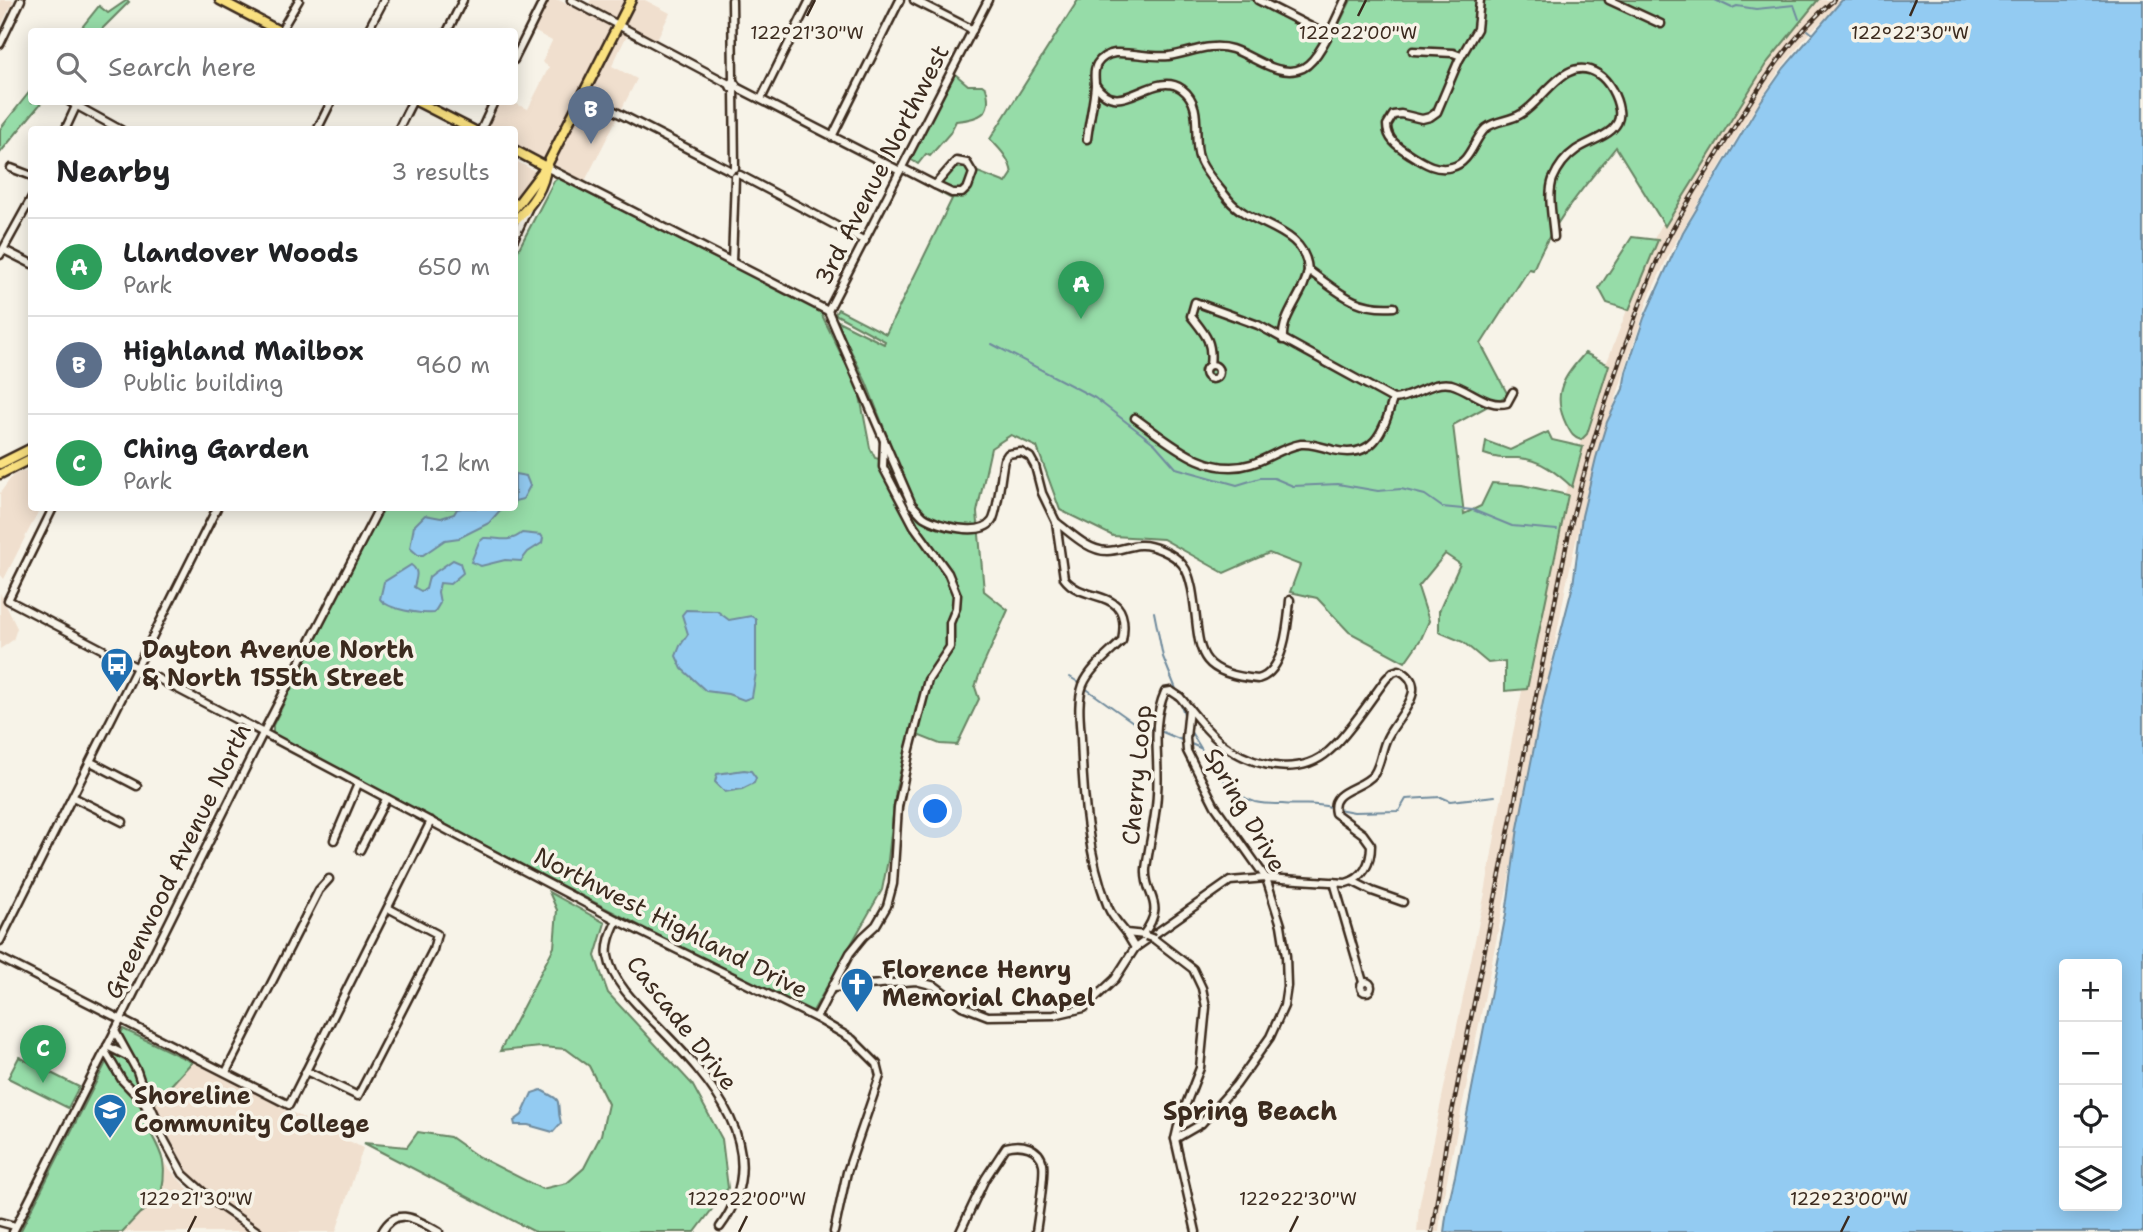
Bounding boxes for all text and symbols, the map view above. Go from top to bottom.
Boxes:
text: 122°21'30"W [750,21,864,45]
text: 122°22'00"W [1299,21,1417,45]
text: 122°22'30"W [1851,21,1969,45]
search box [28,28,518,105]
street label: 3rd Avenue Northwest [807,39,957,291]
icon: search [52,48,90,86]
text: Search here [108,49,257,84]
pin: B [568,86,614,144]
text: Nearby [56,151,171,192]
text: 3 results [391,157,490,187]
text: Llandover Woods [123,235,358,270]
text: A [70,252,88,282]
text: 650 m [417,252,490,282]
pin: A [1058,261,1104,319]
text: Park [123,270,172,300]
text: Highland Mailbox [123,333,364,368]
text: B [72,350,86,380]
text: 960 m [415,350,490,380]
text: Public building [123,368,283,398]
text: Ching Garden [123,431,309,466]
text: C [72,448,86,478]
text: 1.2 km [421,448,490,478]
text: Park [123,466,172,496]
place label: Dayton Avenue North & North 155th Street [142,634,414,694]
bus stop icon: Dayton Avenue North & North 155th Street [98,645,136,694]
street label: Cherry Loop [1115,704,1159,846]
street label: Greenwood Avenue North [97,718,259,1004]
street label: Spring Drive [1196,742,1294,878]
your location [918,794,952,828]
street label: Northwest Highland Drive [529,840,813,1006]
street label: Cascade Drive [619,949,745,1097]
place label: Florence Henry Memorial Chapel [882,954,1095,1014]
map controls [2059,959,2122,1211]
button: + [2059,959,2122,1022]
church icon: Florence Henry Memorial Chapel [838,965,876,1014]
button: − [2059,1022,2122,1085]
pin: C [20,1025,66,1083]
place label: Shoreline Community College [134,1080,370,1140]
button: locate [2059,1085,2122,1148]
school or university icon: Shoreline Community College [91,1091,129,1140]
district label: Spring Beach [1163,1093,1337,1128]
button: layers [2059,1148,2122,1211]
text: 122°21'30"W [139,1187,253,1211]
text: 122°22'00"W [688,1187,806,1211]
text: 122°22'30"W [1239,1187,1357,1211]
text: 122°23'00"W [1790,1187,1908,1211]

